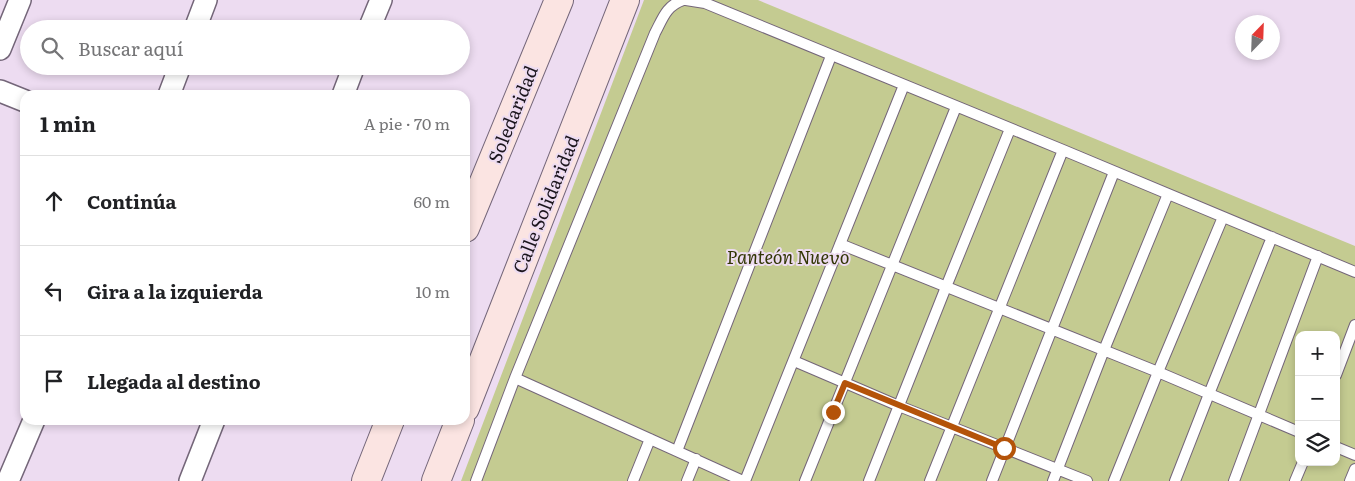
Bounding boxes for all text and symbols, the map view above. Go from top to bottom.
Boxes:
north arrow [1235,15,1280,60]
search box [20,20,470,75]
icon: search [38,34,66,62]
text: Buscar aquí [78,34,183,62]
street label: Soledaridad [480,61,544,167]
text: 1 min [40,107,96,138]
text: A pie · 70 m [364,111,450,135]
street label: Calle Solidaridad [505,131,585,277]
icon: ahead [40,187,68,215]
text: Continúa [87,187,177,215]
text: 60 m [413,189,450,213]
park label: Panteón Nuevo [726,243,850,270]
icon: left [40,277,68,305]
text: Gira a la izquierda [87,277,263,305]
text: 10 m [416,279,450,303]
map controls [1295,331,1340,466]
button: + [1295,331,1340,376]
icon: arrive [40,367,68,395]
text: Llegada al destino [87,367,261,395]
button: − [1295,376,1340,421]
route end [822,401,845,424]
button: layers [1295,421,1340,466]
route start [993,437,1016,460]

